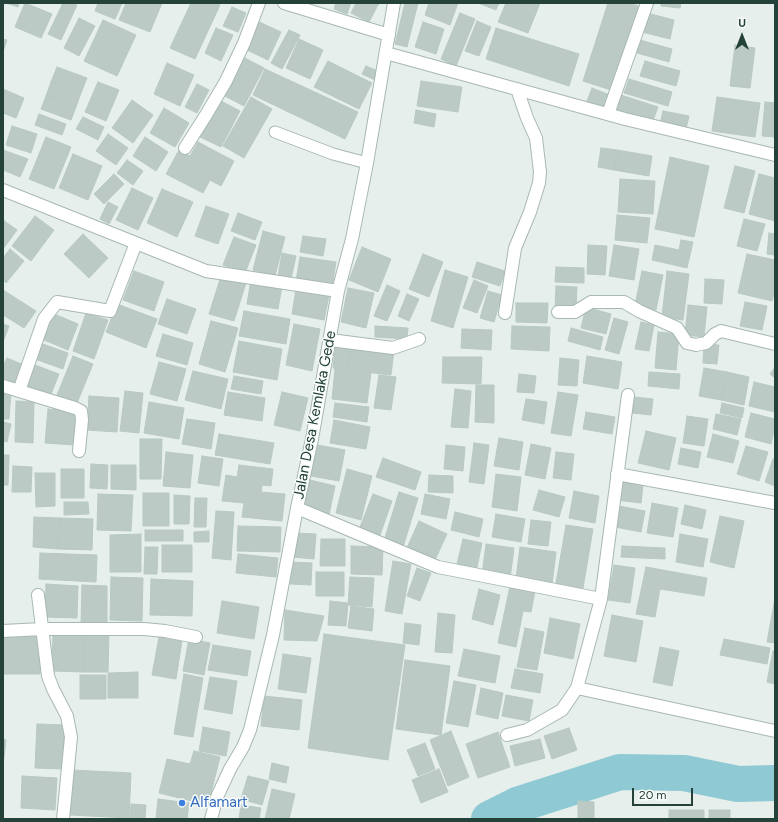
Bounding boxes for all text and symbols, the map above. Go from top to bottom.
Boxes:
north arrow [722,16,762,56]
text: U [738,17,746,30]
street label: Jalan Desa Kemlaka Gede [290,329,340,501]
scale bar [634,780,695,806]
text: 20 m [639,788,667,802]
place label: Alfamart [190,794,248,812]
marker: Alfamart [177,798,187,808]

